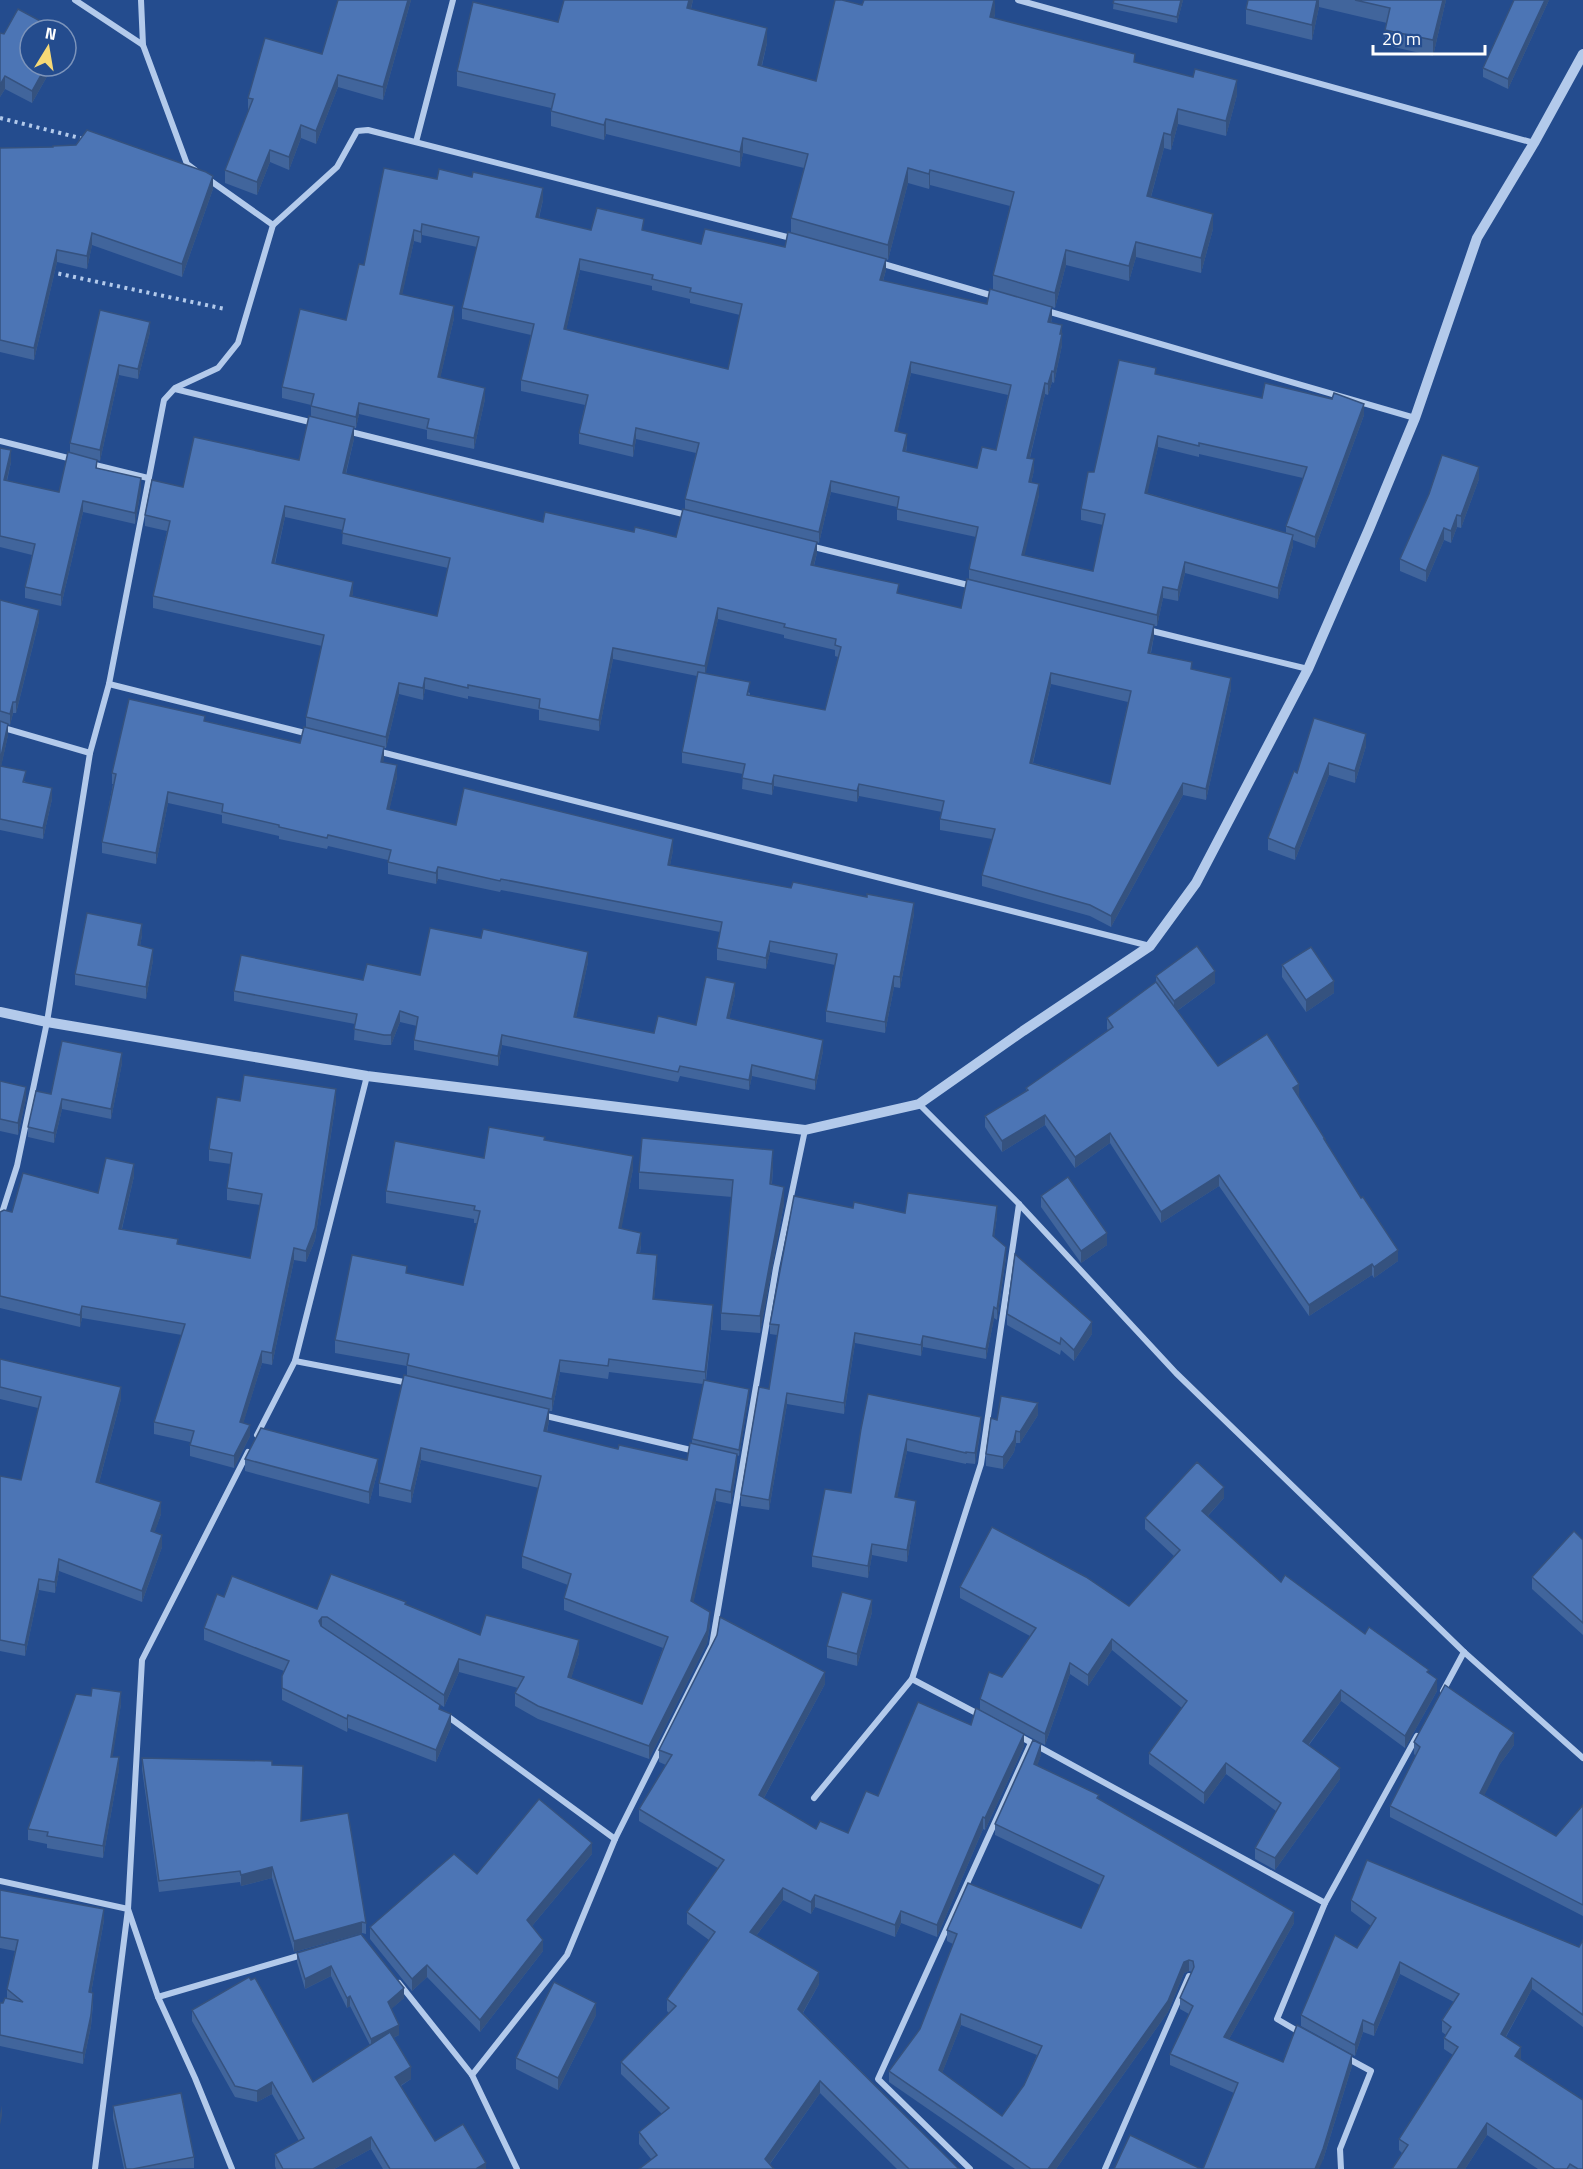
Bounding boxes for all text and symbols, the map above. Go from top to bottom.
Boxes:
north arrow [18,18,78,78]
scale bar [1373,18,1486,56]
text: N [43,20,59,46]
text: 20 m [1382,25,1421,52]

